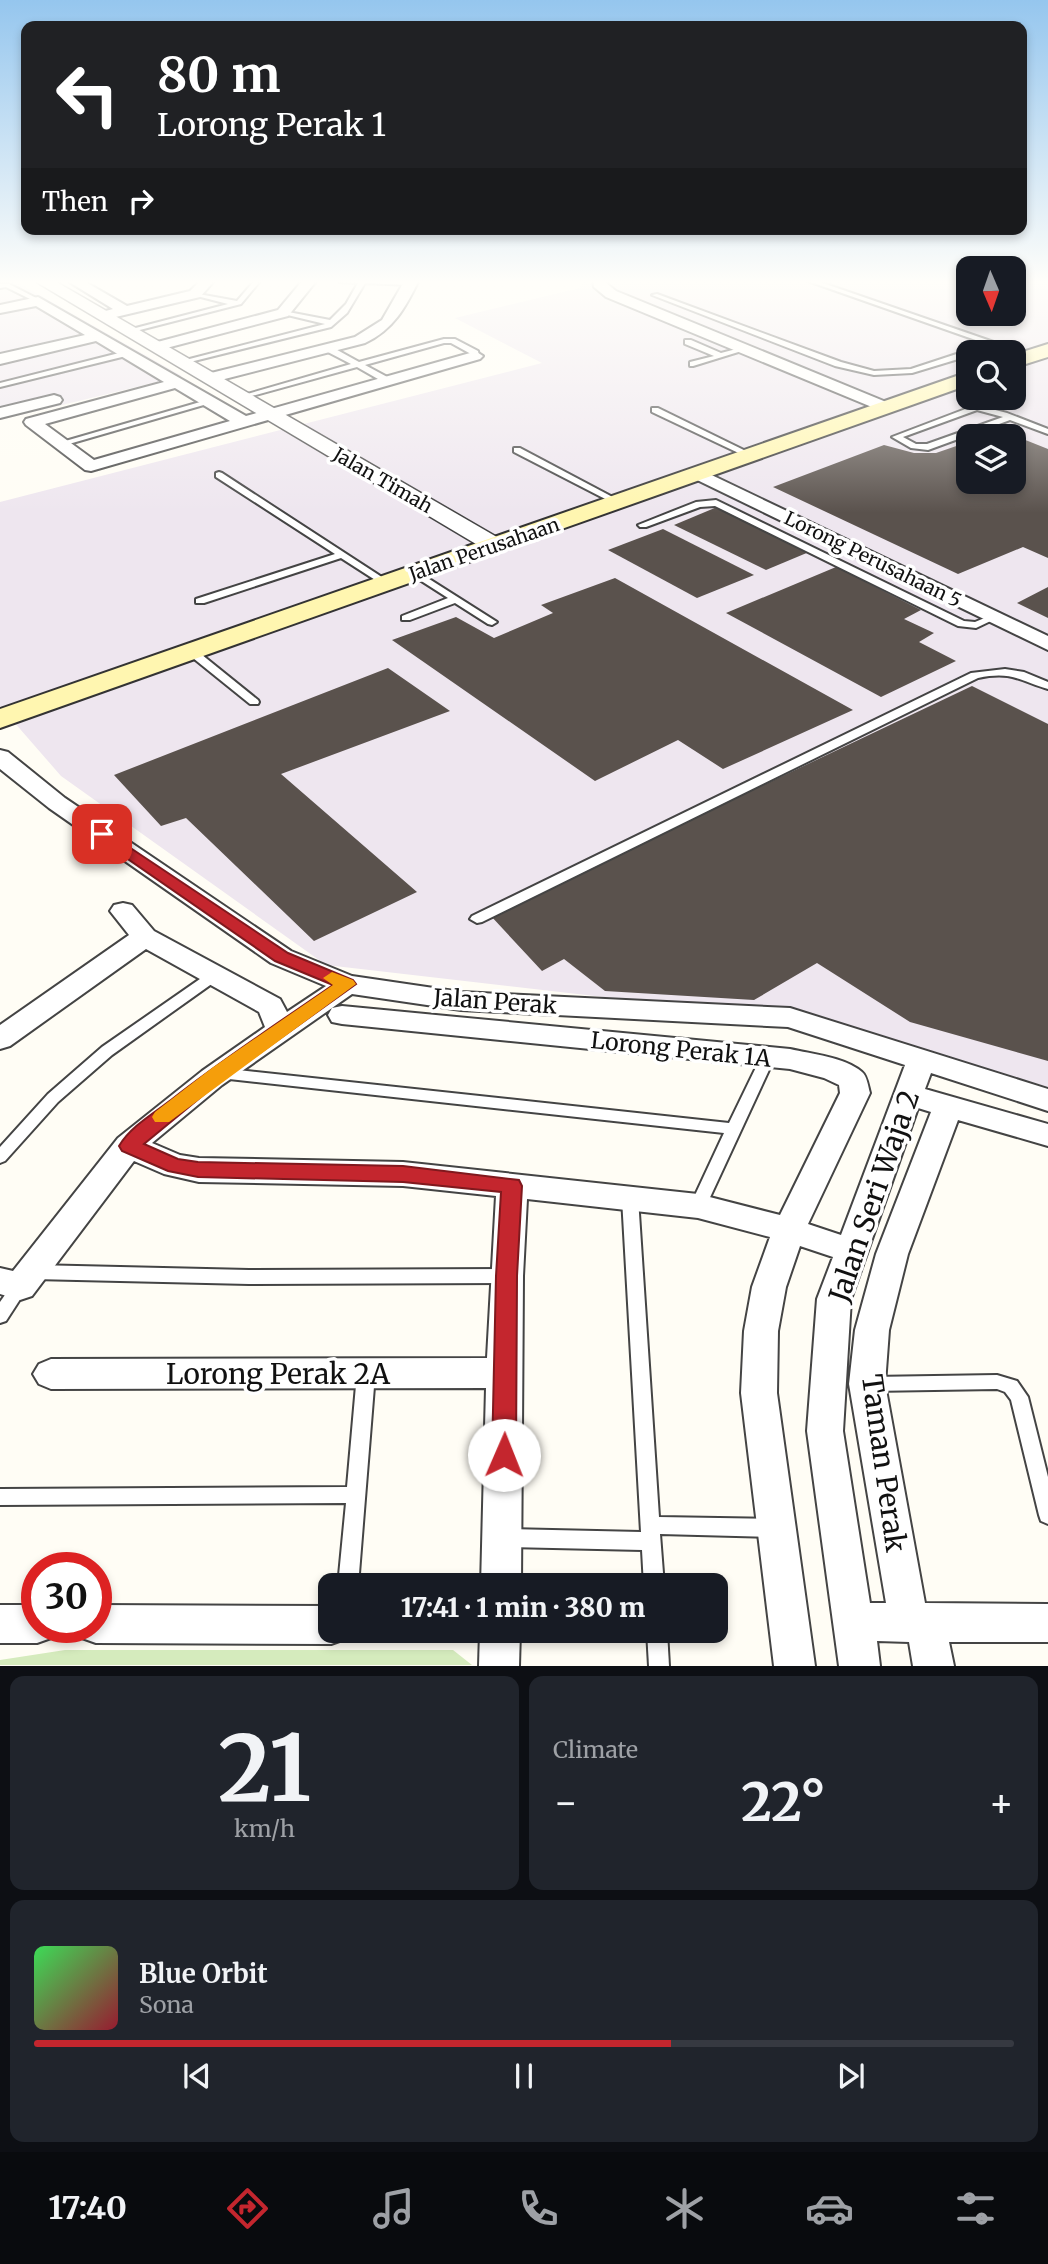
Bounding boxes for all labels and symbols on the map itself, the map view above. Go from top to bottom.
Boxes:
north arrow [956,256,1026,326]
street label: Jalan Timah [328,441,437,518]
street label: Lorong Perusahaan 5 [781,506,965,612]
street label: Jalan Perusahaan [405,512,563,586]
pin [72,804,132,864]
street label: Jalan Perak [431,982,558,1020]
street label: Lorong Perak 1A [589,1025,773,1073]
street label: Jalan Seri Waja 2 [821,1085,927,1308]
street label: Lorong Perak 2A [166,1356,390,1392]
street label: Taman Perak [854,1372,914,1554]
position arrow [467,1418,541,1492]
speed limit sign: 30 [21,1552,112,1643]

